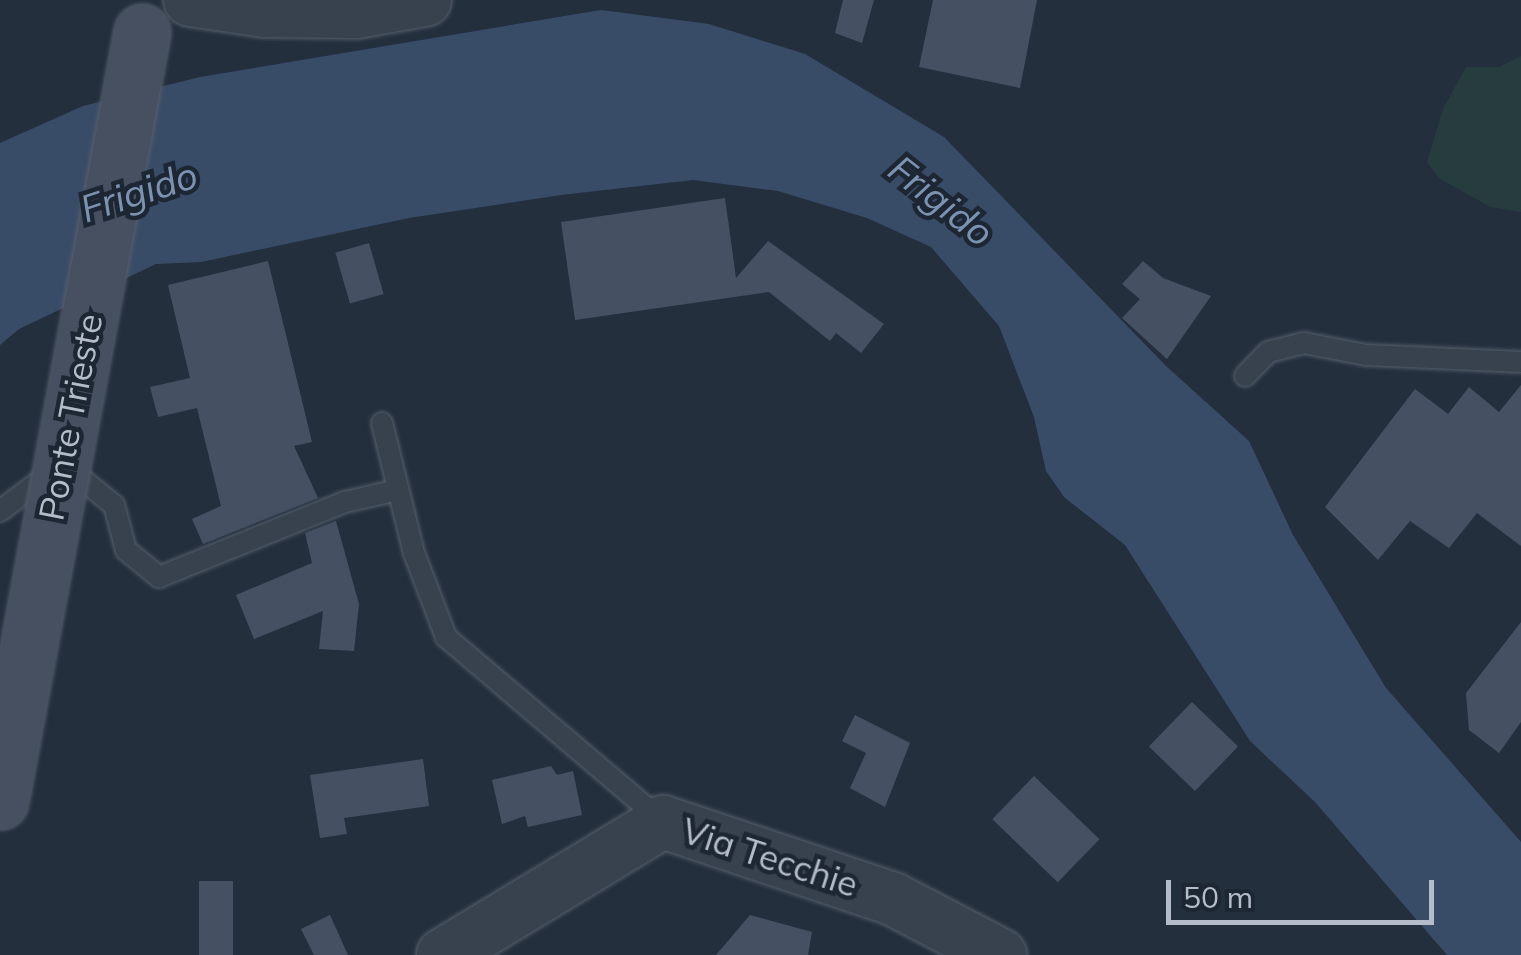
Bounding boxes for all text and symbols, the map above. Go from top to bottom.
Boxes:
water label: Frigido [880,146,1002,256]
water label: Frigido [75,152,203,232]
street label: Ponte Trieste [29,310,111,524]
street label: Via Tecchie [677,809,863,905]
scale bar [1171,860,1438,922]
text: 50 m [1183,878,1253,916]

